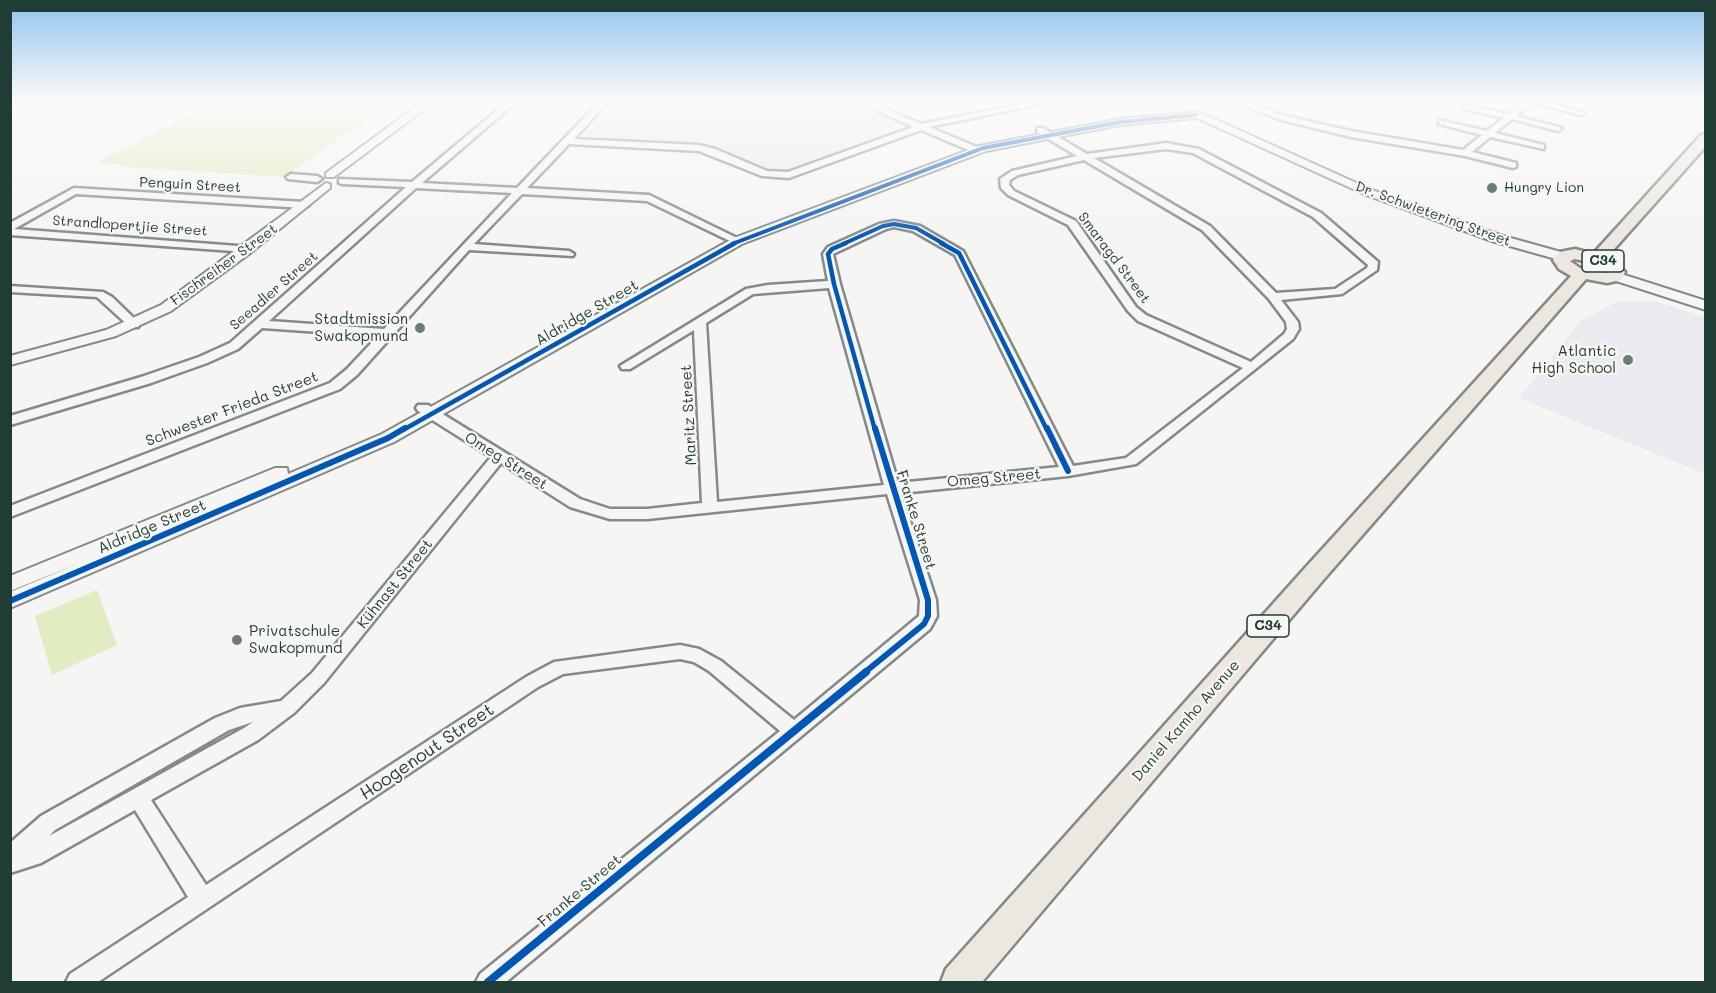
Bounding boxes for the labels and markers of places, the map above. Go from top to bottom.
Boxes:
place label: Hungry Lion [1504,180,1584,196]
marker: Hungry Lion [1485,181,1499,195]
place label: Stadtmission Swakopmund [314,310,408,345]
marker: Stadtmission Swakopmund [413,321,427,335]
place label: Atlantic High School [1531,342,1616,377]
marker: Atlantic High School [1621,353,1635,367]
place label: Privatschule Swakopmund [249,622,343,657]
marker: Privatschule Swakopmund [230,633,244,647]

